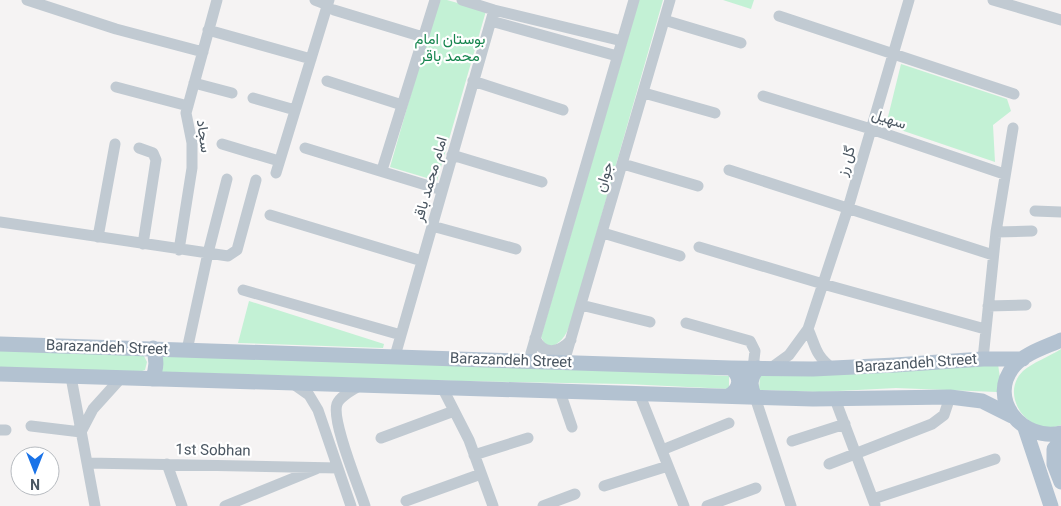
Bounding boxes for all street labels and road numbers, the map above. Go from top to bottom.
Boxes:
street label: سهیل [869,105,909,133]
street label: سجاد [193,118,215,154]
street label: امام محمد باقر [409,134,452,225]
street label: گل رز [833,143,859,179]
street label: جوان [591,160,617,194]
street label: Barazandeh Street [46,336,169,358]
street label: Barazandeh Street [450,349,573,371]
street label: Barazandeh Street [854,350,978,376]
street label: 1st Sobhan [175,440,251,460]

